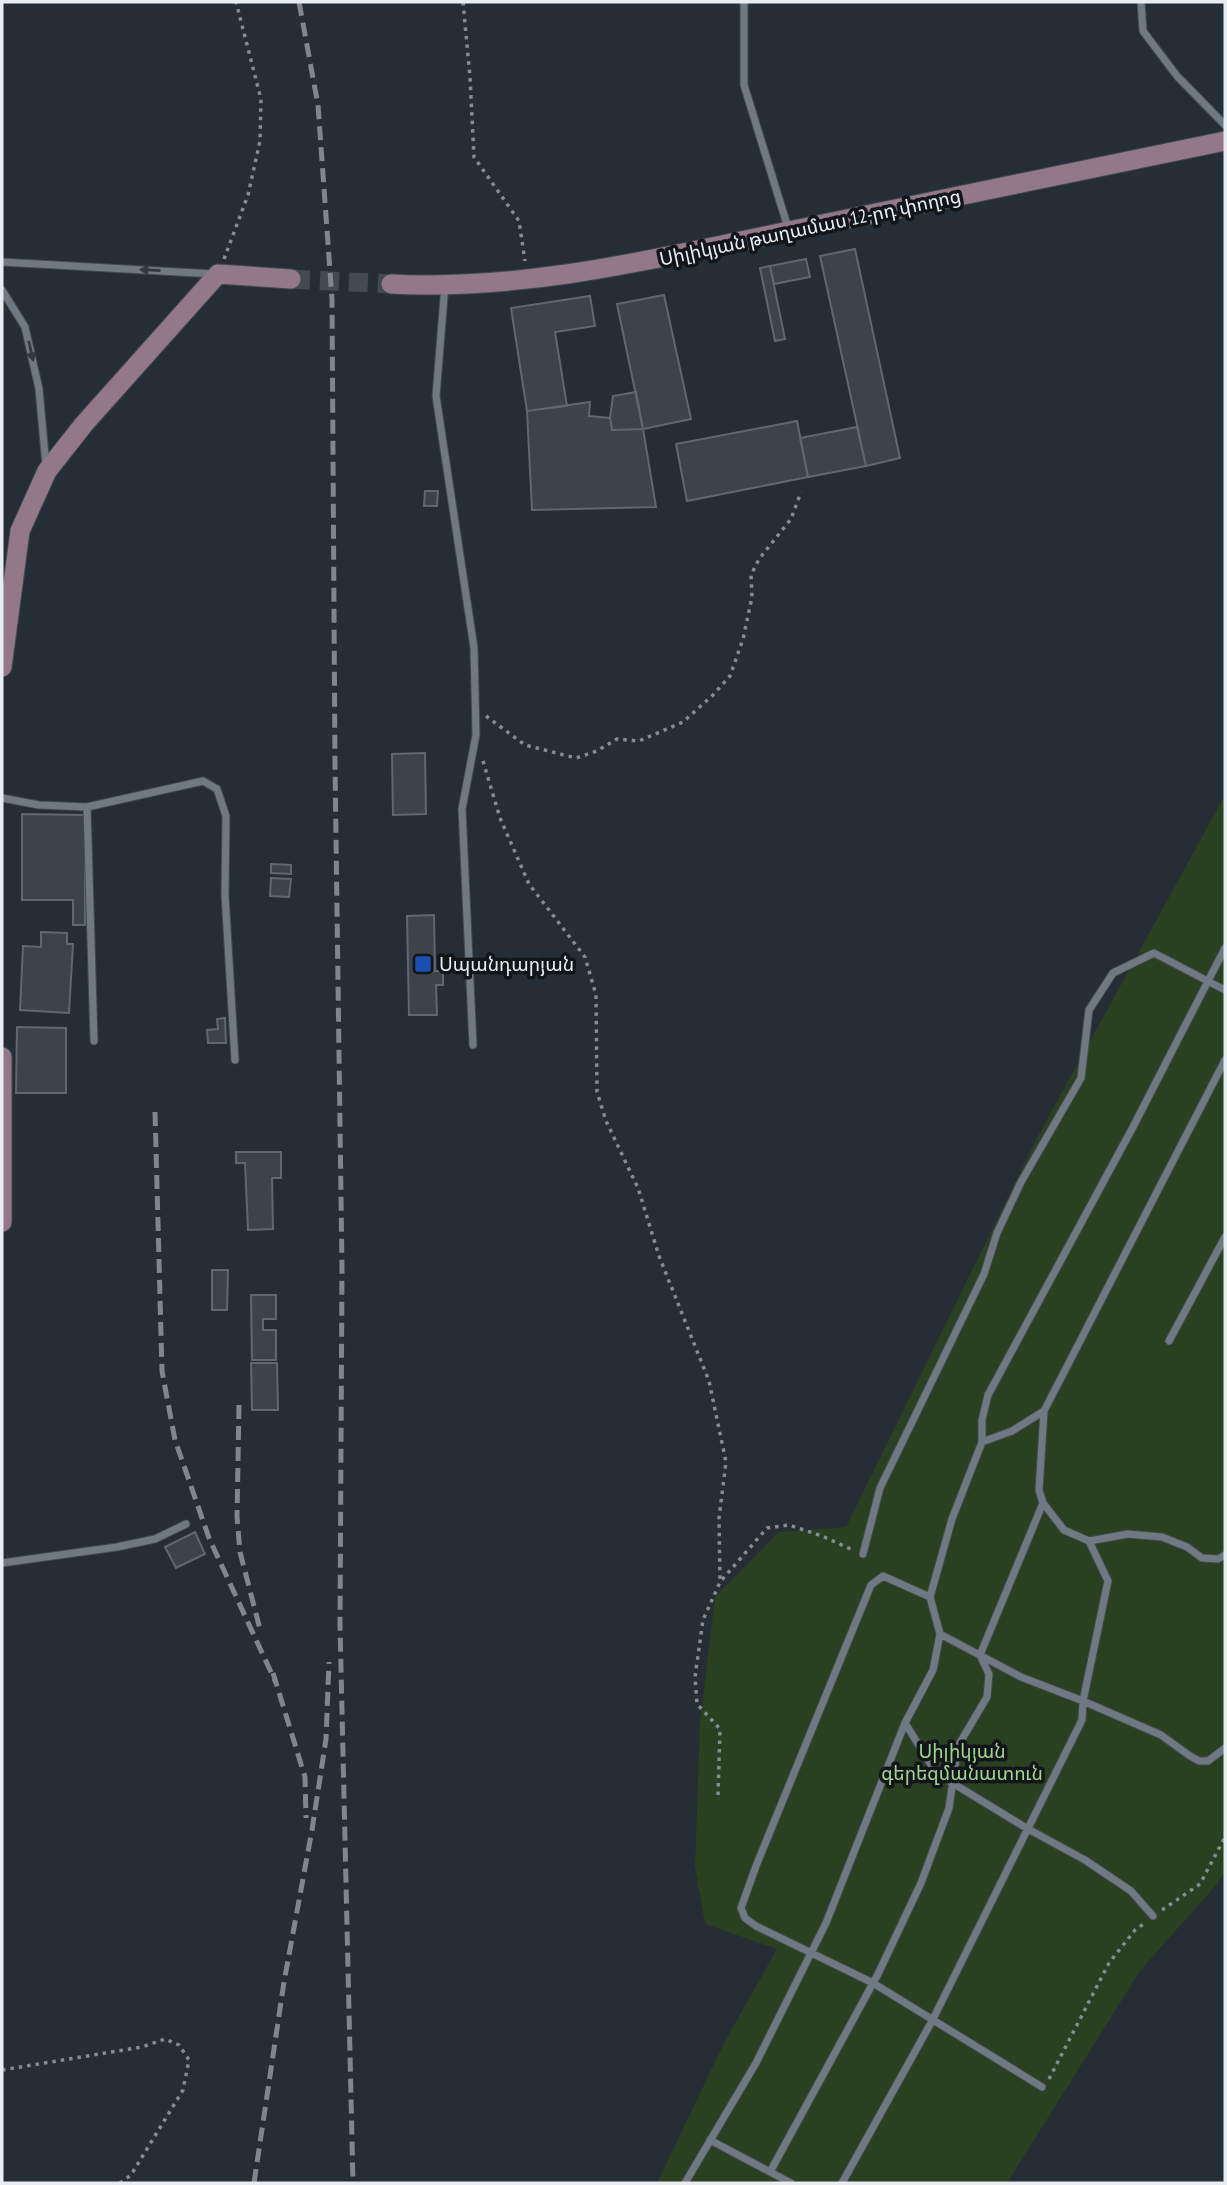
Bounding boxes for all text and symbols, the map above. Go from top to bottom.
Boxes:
street label: Սիլիկյան թաղամաս 12-րդ փողոց [657,183,963,271]
one-way arrow [139,264,161,275]
one-way arrow [25,340,36,362]
place label: Սպանդարյան [439,952,574,976]
marker: Սպանդարյան [413,954,433,974]
park label: Սիլիկյան գերեզմանատուն [881,1739,1043,1785]

